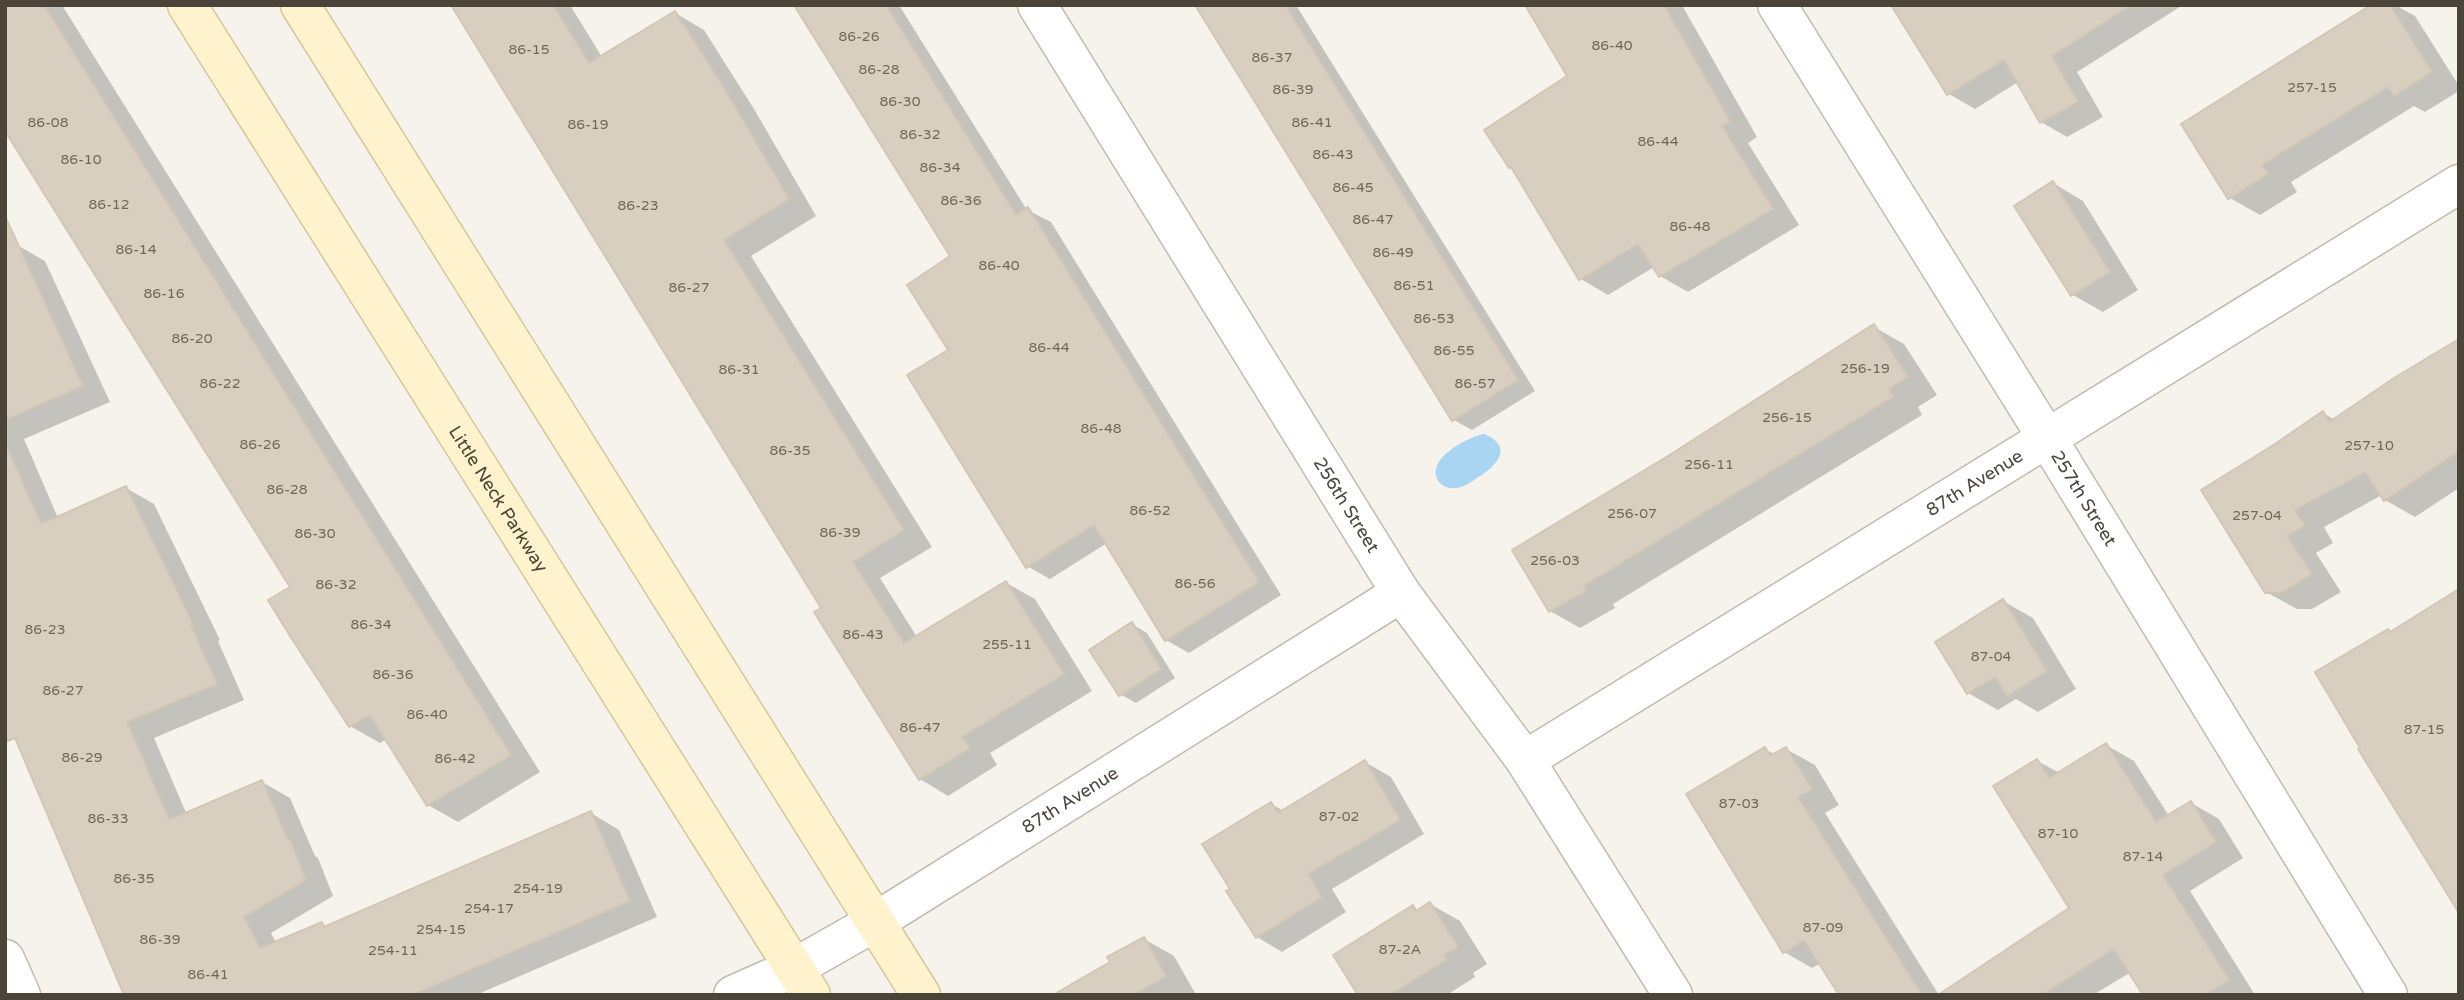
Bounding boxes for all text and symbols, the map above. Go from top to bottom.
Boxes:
house number: 86-26 [839,28,880,45]
house number: 86-40 [1591,37,1633,54]
house number: 86-15 [509,41,549,58]
house number: 86-37 [1252,49,1292,66]
house number: 86-28 [859,61,900,78]
house number: 257-15 [2287,79,2337,96]
house number: 86-39 [1273,81,1313,98]
house number: 86-30 [880,93,921,110]
house number: 86-08 [28,114,69,131]
house number: 86-41 [1291,114,1333,131]
house number: 86-19 [568,116,608,133]
house number: 86-32 [900,126,940,143]
house number: 86-44 [1637,133,1679,150]
house number: 86-43 [1312,146,1354,163]
house number: 86-10 [61,151,102,168]
house number: 86-34 [920,159,961,176]
house number: 86-45 [1332,179,1374,196]
house number: 86-36 [941,192,982,209]
house number: 86-12 [89,196,129,213]
house number: 86-23 [618,197,658,214]
house number: 86-47 [1352,211,1394,228]
house number: 86-48 [1669,218,1711,235]
house number: 86-14 [116,241,157,258]
house number: 86-49 [1372,244,1414,261]
house number: 86-40 [978,257,1020,274]
house number: 86-51 [1394,277,1434,294]
house number: 86-27 [669,279,709,296]
house number: 86-16 [144,285,185,302]
house number: 86-53 [1414,310,1454,327]
house number: 86-20 [172,330,213,347]
house number: 86-44 [1028,339,1070,356]
house number: 86-55 [1434,342,1474,359]
house number: 256-19 [1840,360,1890,377]
house number: 86-31 [719,361,759,378]
house number: 86-22 [200,375,240,392]
house number: 86-57 [1455,375,1495,392]
house number: 256-15 [1762,409,1812,426]
house number: 86-48 [1080,420,1122,437]
street label: Little Neck Parkway [444,422,553,577]
house number: 86-26 [240,436,281,453]
house number: 257-10 [2344,437,2394,454]
house number: 86-35 [770,442,810,459]
street label: 87th Avenue [1922,445,2027,521]
street label: 257th Street [2046,447,2122,550]
street label: 256th Street [1309,453,1384,557]
house number: 256-11 [1684,456,1734,473]
house number: 86-28 [267,481,308,498]
house number: 86-52 [1130,502,1170,519]
house number: 256-07 [1607,505,1657,522]
house number: 257-04 [2232,507,2282,524]
house number: 86-39 [820,524,860,541]
house number: 86-30 [295,525,336,542]
house number: 256-03 [1530,552,1580,569]
house number: 86-56 [1175,575,1216,592]
house number: 86-32 [316,576,356,593]
house number: 86-34 [351,616,392,633]
house number: 86-23 [25,621,65,638]
house number: 86-43 [842,626,884,643]
house number: 255-11 [982,636,1032,653]
house number: 87-04 [1971,648,2012,665]
house number: 86-36 [373,666,414,683]
house number: 86-27 [43,682,83,699]
house number: 86-40 [406,706,448,723]
house number: 86-47 [899,719,941,736]
house number: 87-15 [2404,721,2444,738]
house number: 86-29 [62,749,102,766]
house number: 86-42 [434,750,476,767]
street label: 87th Avenue [1018,762,1122,838]
house number: 87-03 [1719,795,1759,812]
house number: 87-02 [1319,808,1359,825]
house number: 86-33 [88,810,128,827]
house number: 87-10 [2038,825,2079,842]
house number: 87-14 [2123,848,2164,865]
house number: 86-35 [114,870,154,887]
house number: 254-19 [513,880,563,897]
house number: 254-17 [464,900,514,917]
house number: 87-09 [1803,919,1843,936]
house number: 254-15 [416,921,466,938]
house number: 86-39 [140,931,180,948]
house number: 87-2A [1379,941,1421,958]
house number: 254-11 [368,942,418,959]
house number: 86-41 [187,966,229,983]

